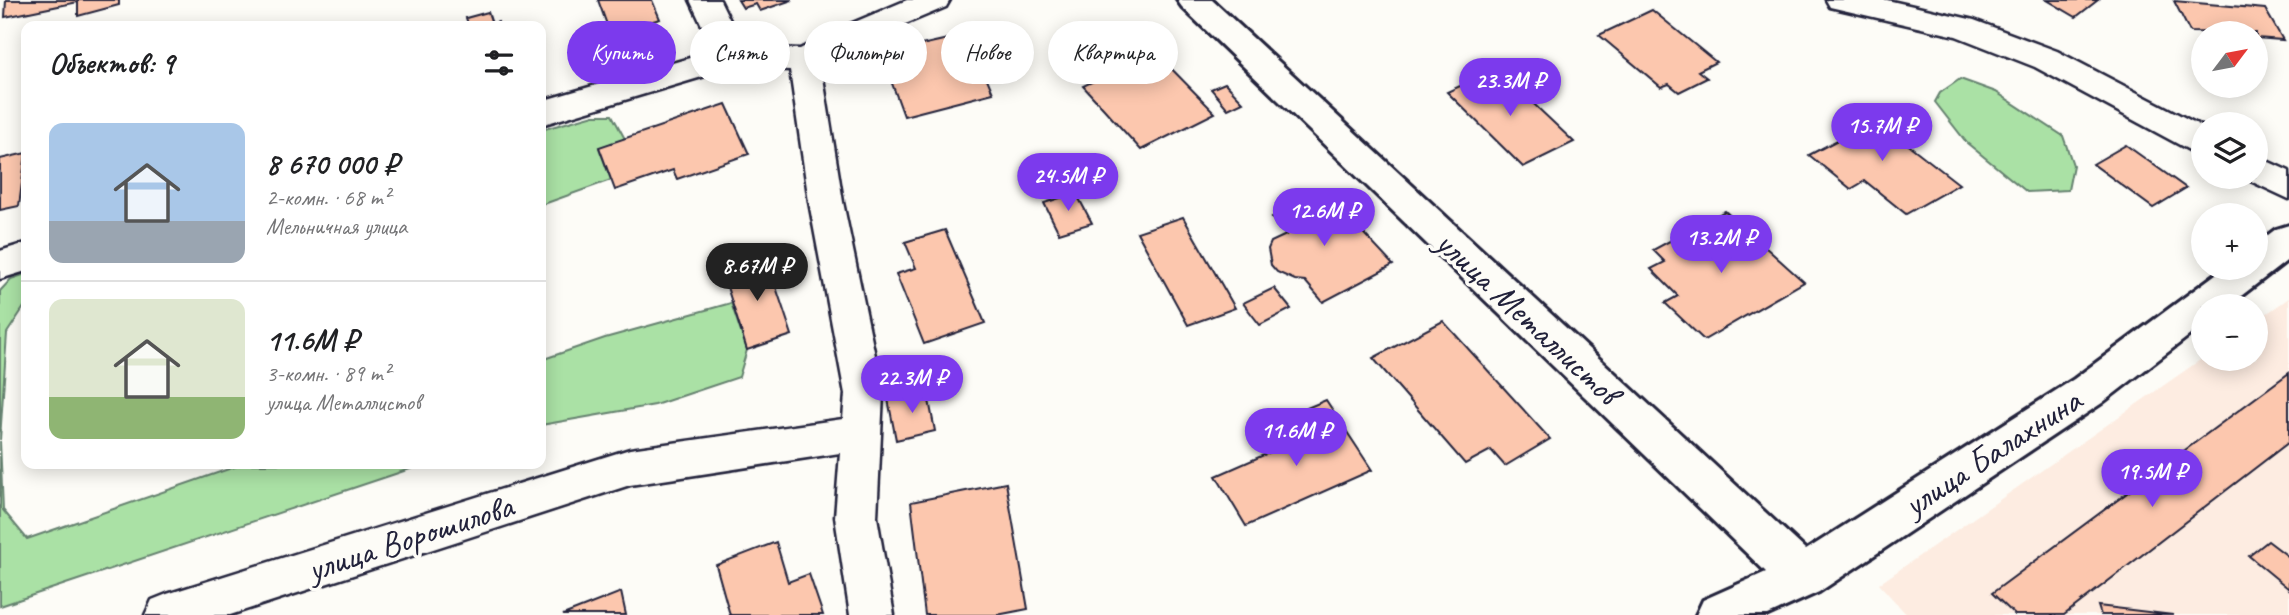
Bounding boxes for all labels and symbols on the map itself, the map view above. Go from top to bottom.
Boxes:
north arrow [2191,21,2268,98]
pin: 23.3M ₽ [1445,58,1575,118]
pin: 15.7M ₽ [1817,104,1947,163]
pin: 24.5M ₽ [1003,154,1133,213]
pin: 12.6M ₽ [1259,188,1389,248]
pin: 13.2M ₽ [1656,216,1786,275]
street label: улица Металлистов [1425,219,1633,418]
pin: 8.67M ₽ [692,244,822,303]
pin: 22.3M ₽ [847,356,977,415]
street label: улица Балахнина [1893,377,2092,528]
pin: 11.6M ₽ [1231,408,1361,468]
pin: 19.5M ₽ [2087,449,2217,509]
street label: улица Ворошилова [300,482,520,592]

